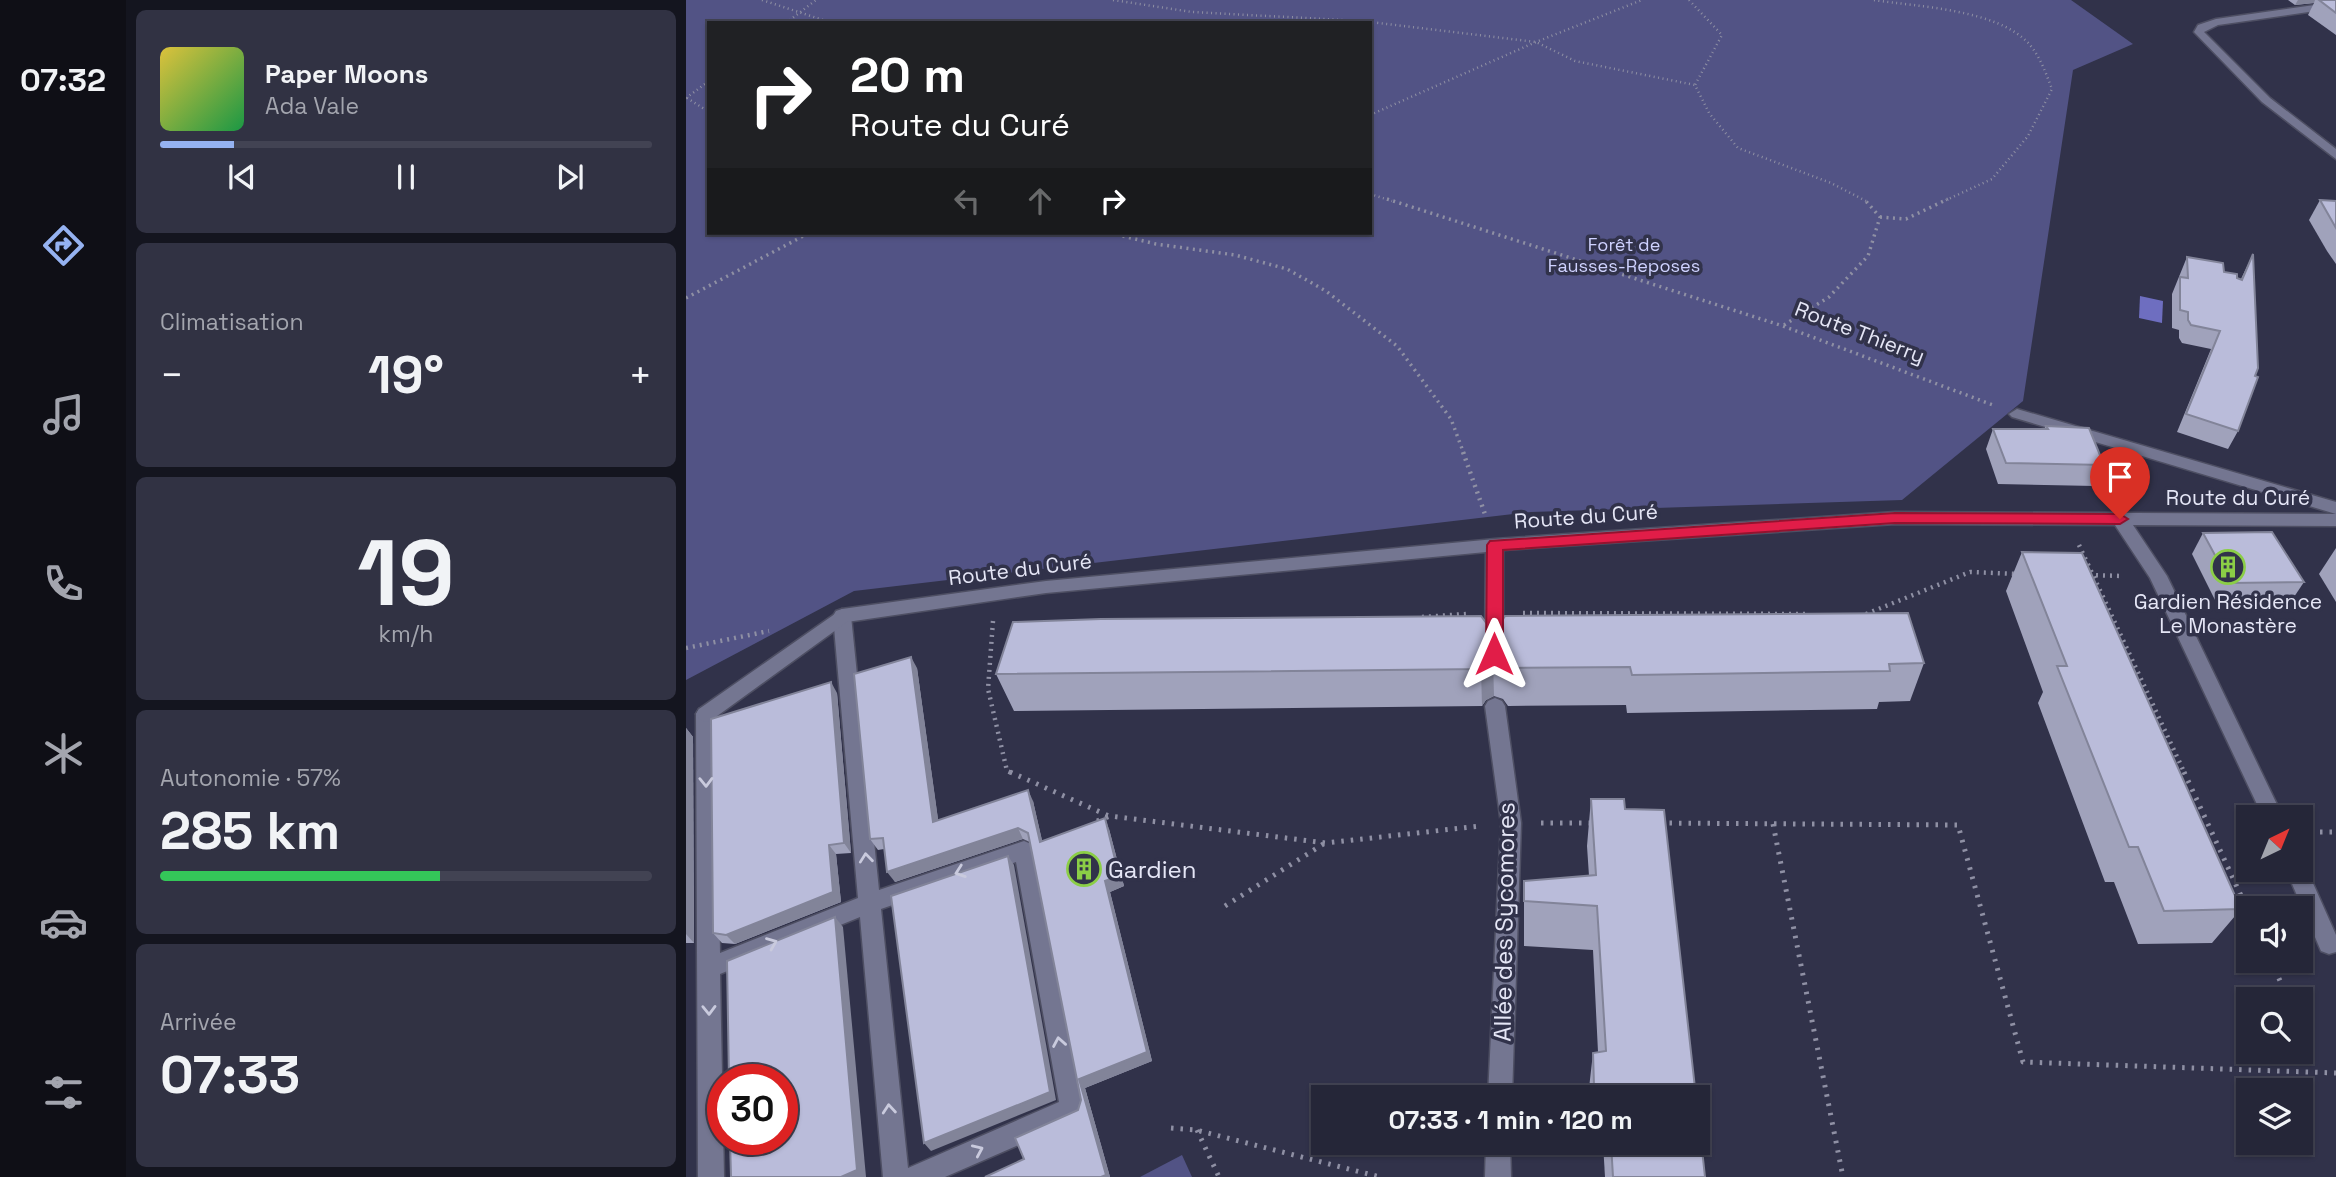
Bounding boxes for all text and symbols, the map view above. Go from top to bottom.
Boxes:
text: 20 m [850,44,965,106]
icon: right [735,49,826,140]
text: Paper Moons [265,57,428,91]
text: 07:32 [20,60,106,100]
text: Ada Vale [265,91,359,121]
text: Route du Curé [850,105,1070,145]
icon: previous [223,158,261,196]
icon: pause [387,158,425,196]
icon: next [551,158,589,196]
icon: left [948,182,986,220]
icon: ahead [1021,182,1059,220]
icon: right [1094,182,1132,220]
icon: directions [39,221,88,270]
park label: Forêt de Fausses-Reposes [1548,233,1700,277]
street label: Route Thierry [1791,295,1929,369]
text: Climatisation [160,307,304,337]
text: 19° [368,342,444,408]
text: − [160,351,184,399]
text: + [628,351,652,399]
icon: music [39,390,88,439]
pin [2090,447,2150,519]
icon: arrive [2101,458,2139,496]
street label: Route du Curé [2166,484,2310,511]
street label: Route du Curé [1513,498,1659,534]
text: 19 [357,515,455,632]
street label: Route du Curé [947,547,1093,591]
building icon: Gardien Résidence Le Monastère [2209,548,2247,586]
icon: phone [39,559,88,608]
place label: Gardien Résidence Le Monastère [2134,588,2322,639]
position arrow [1457,617,1531,691]
text: km/h [379,619,433,649]
icon: climate [39,729,88,778]
text: Autonomie · 57% [160,763,341,793]
one-way arrow [699,777,714,788]
text: 285 km [160,798,340,864]
street label: Allée des Sycomores [1486,802,1522,1042]
north arrow [2236,805,2314,882]
map controls [2236,805,2313,1155]
building icon: Gardien [1065,850,1103,888]
one-way arrow [858,852,873,864]
place label: Gardien [1108,854,1197,885]
one-way arrow [954,864,966,878]
button: sound [2236,896,2313,973]
icon: car [39,898,88,947]
one-way arrow [765,937,777,951]
button: search [2236,987,2313,1064]
one-way arrow [701,1005,717,1015]
text: Arrivée [160,1007,237,1037]
one-way arrow [1053,1036,1068,1048]
text: 07:33 [160,1042,300,1108]
speed limit sign: 30 [707,1064,798,1155]
icon: filters [39,1068,88,1117]
button: layers [2236,1078,2313,1155]
one-way arrow [882,1103,897,1114]
text: 07:33 · 1 min · 120 m [1388,1103,1633,1137]
one-way arrow [971,1144,983,1158]

